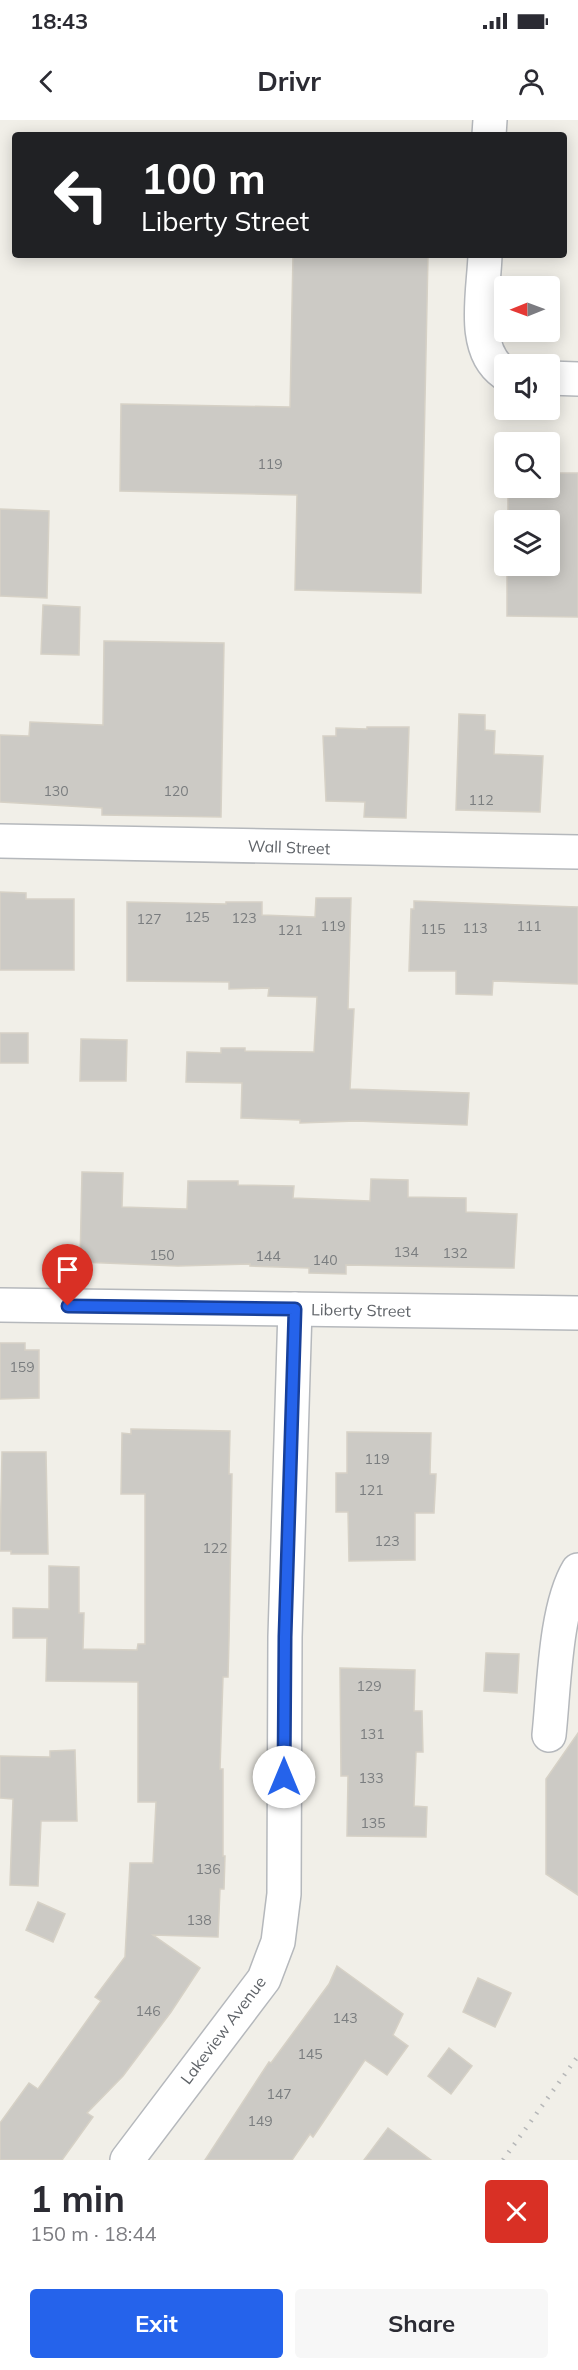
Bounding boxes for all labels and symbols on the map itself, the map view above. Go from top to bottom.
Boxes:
north arrow [494,276,560,342]
house number: 119 [257,455,283,473]
house number: 130 [43,782,69,800]
house number: 120 [163,782,189,800]
house number: 112 [468,791,494,809]
street label: Wall Street [247,836,331,858]
house number: 125 [184,908,210,926]
house number: 123 [231,909,257,927]
house number: 127 [136,910,162,928]
house number: 119 [320,917,346,935]
house number: 111 [516,917,542,935]
house number: 113 [462,919,488,937]
house number: 115 [420,920,446,938]
house number: 121 [277,921,303,939]
house number: 134 [393,1243,419,1261]
pin [42,1244,93,1306]
house number: 132 [442,1244,468,1262]
house number: 150 [149,1246,175,1264]
house number: 144 [255,1247,281,1265]
house number: 140 [312,1251,338,1269]
street label: Liberty Street [311,1299,411,1321]
house number: 159 [9,1358,35,1376]
house number: 119 [364,1450,390,1468]
house number: 121 [358,1481,384,1499]
house number: 123 [374,1532,400,1550]
house number: 122 [202,1539,228,1557]
house number: 129 [356,1677,382,1695]
house number: 131 [359,1725,385,1743]
position arrow [252,1745,316,1809]
house number: 133 [358,1769,384,1787]
house number: 135 [360,1814,386,1832]
house number: 136 [195,1860,221,1878]
house number: 138 [186,1911,212,1929]
street label: Lakeview Avenue [176,1972,270,2088]
house number: 146 [135,2002,161,2020]
house number: 143 [332,2009,358,2027]
house number: 145 [297,2045,323,2063]
house number: 147 [266,2085,292,2103]
house number: 149 [247,2112,273,2130]

